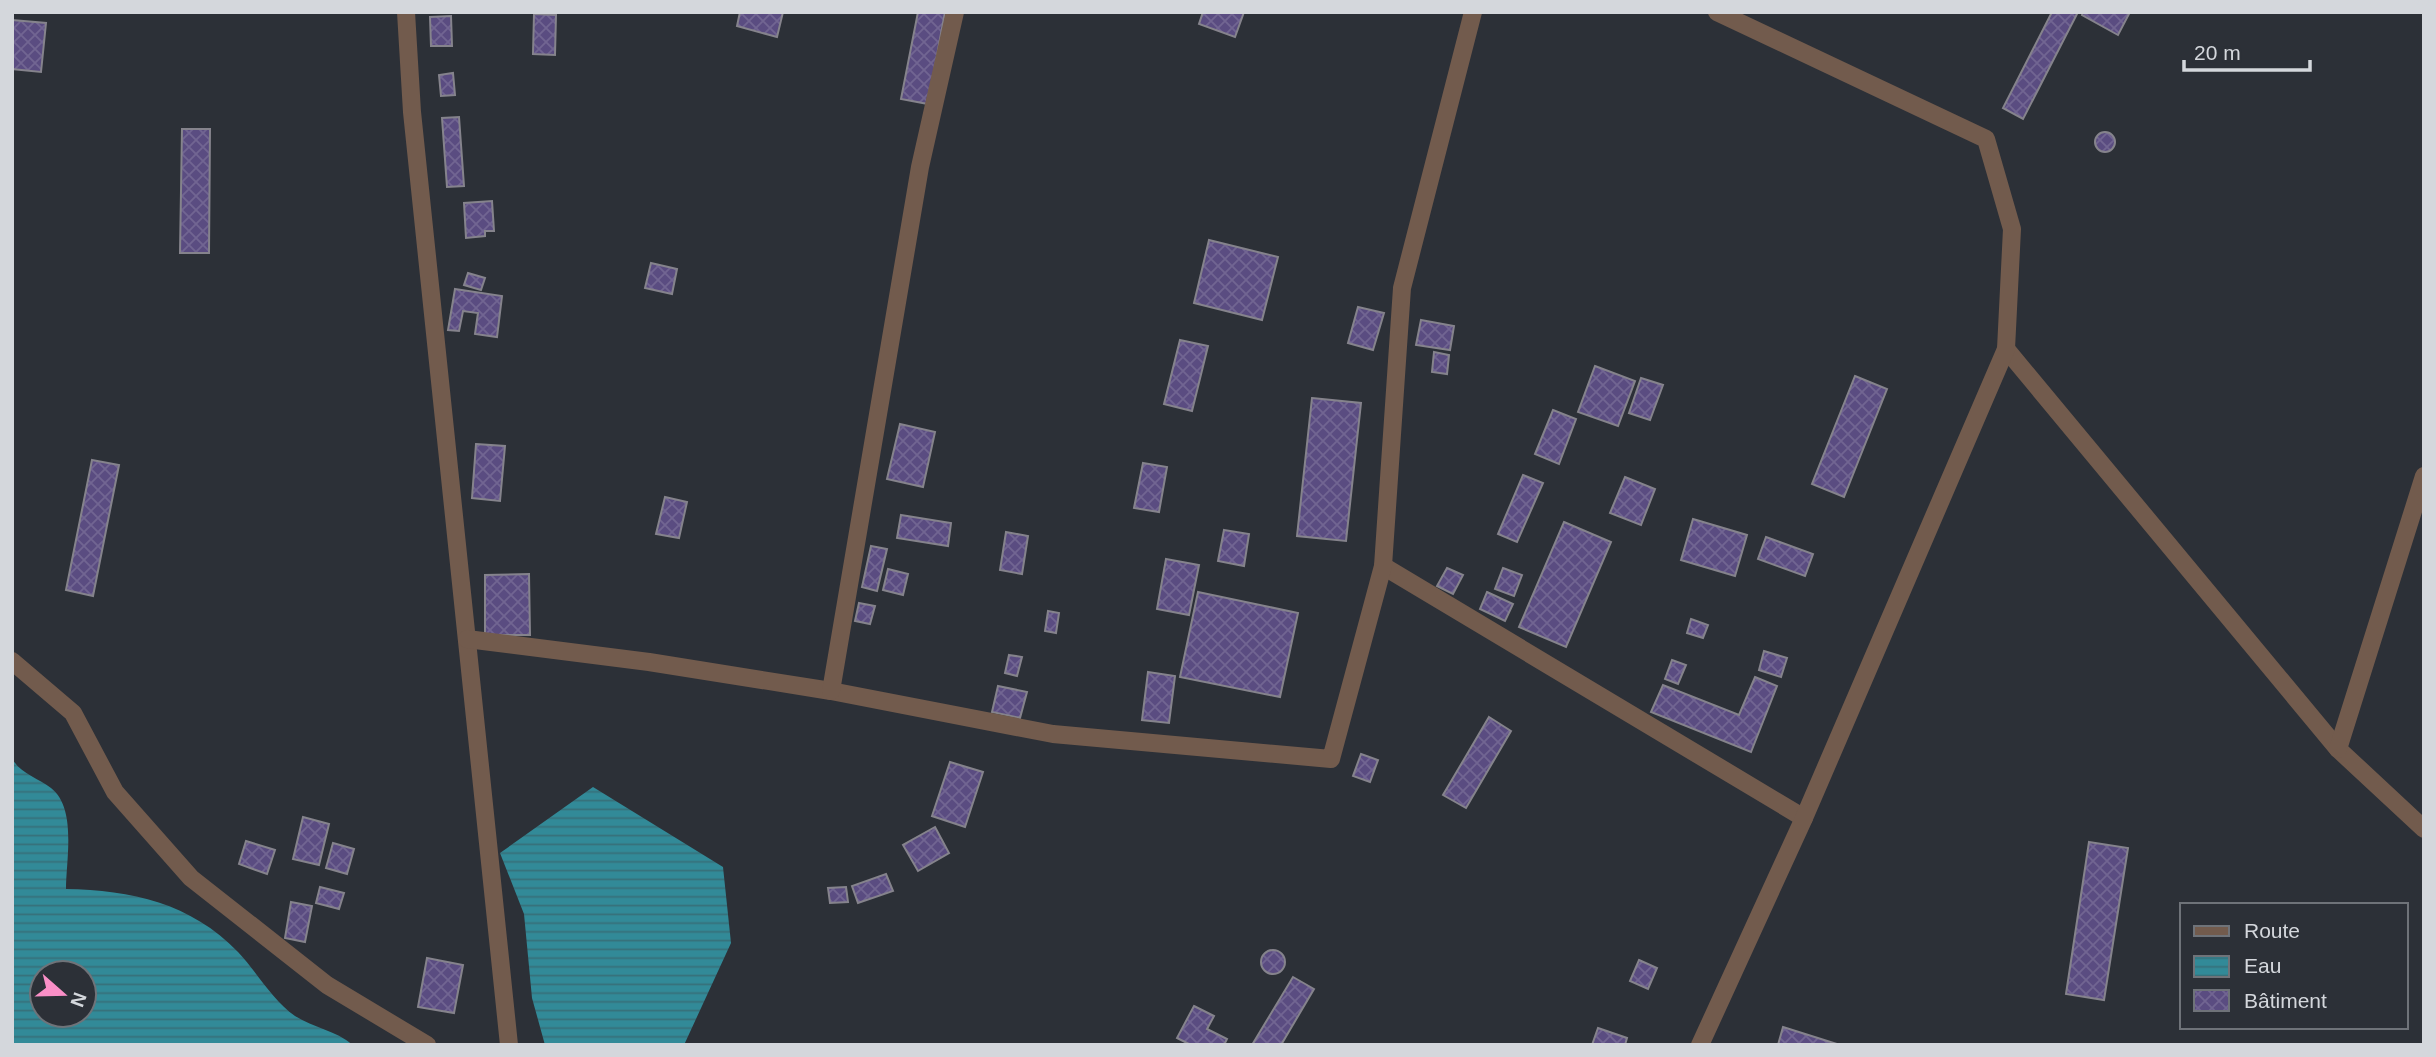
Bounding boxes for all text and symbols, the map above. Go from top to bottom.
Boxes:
scale bar [2184,28,2310,72]
text: 20 m [2194,41,2241,64]
legend [2180,903,2408,1029]
text: Route [2244,919,2300,942]
text: Eau [2244,954,2281,977]
north arrow [28,959,98,1029]
text: Bâtiment [2244,989,2327,1012]
text: N [66,990,91,1010]

